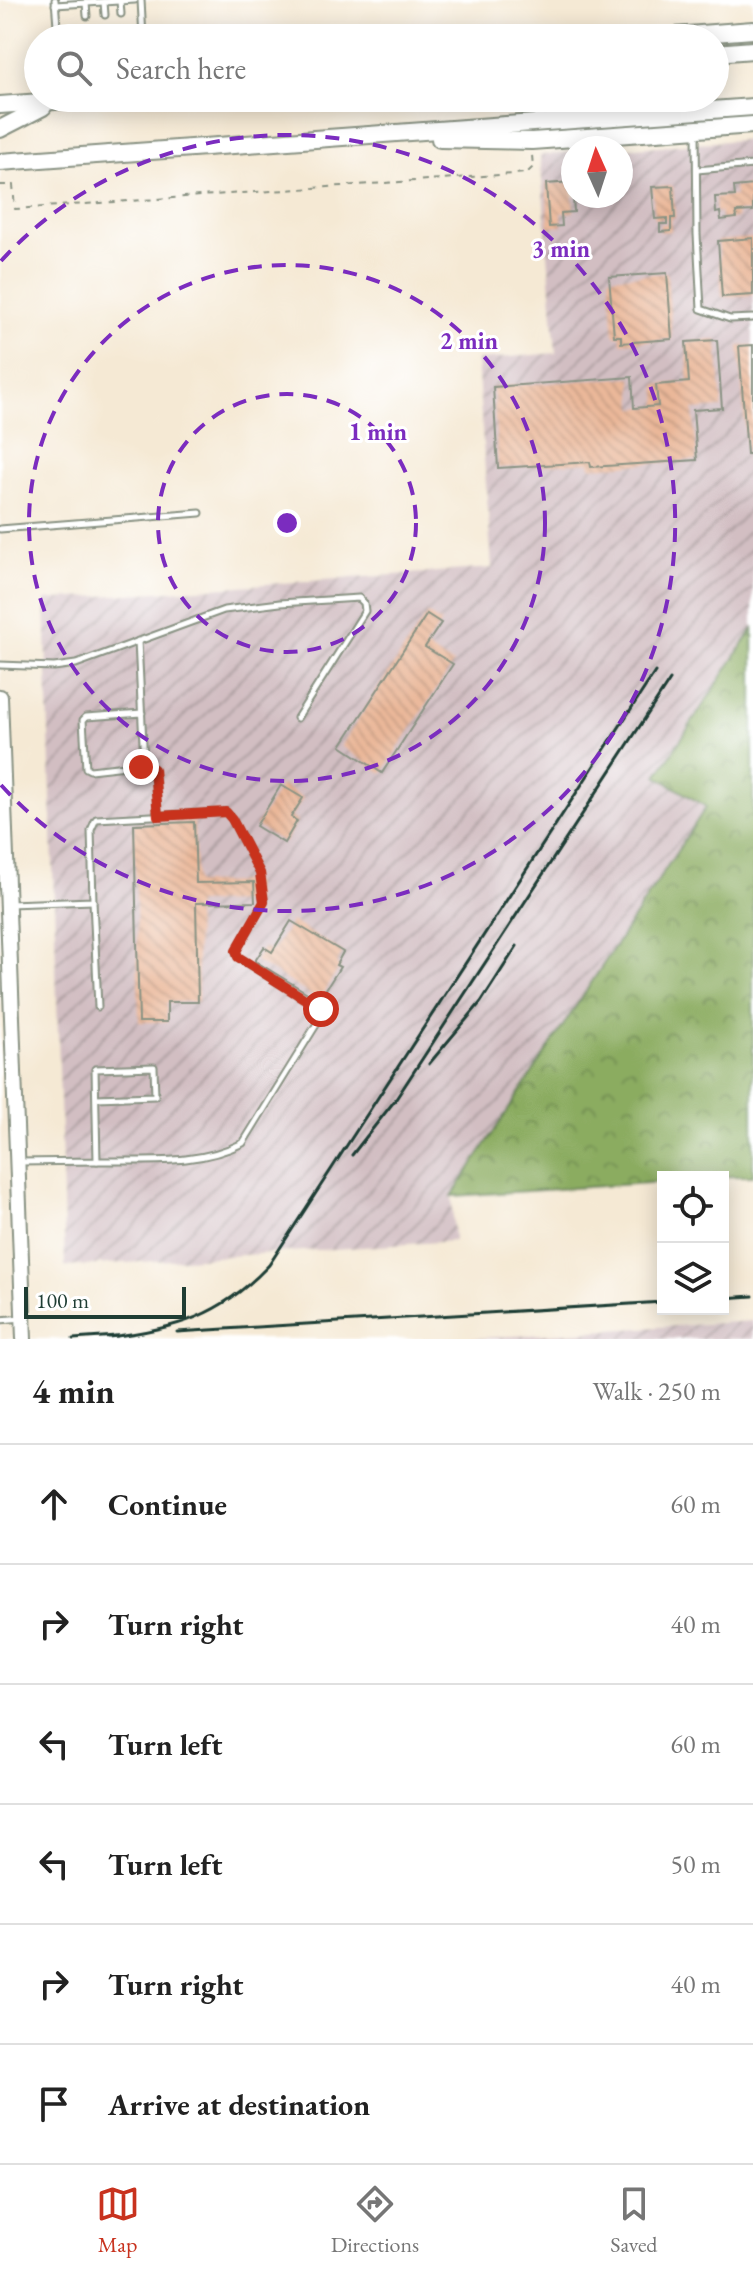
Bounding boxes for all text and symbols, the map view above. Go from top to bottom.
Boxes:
search box [24,24,729,112]
icon: search [52,46,96,90]
text: Search here [116,49,246,88]
north arrow [561,136,633,208]
text: 3 min [532,233,591,264]
text: 2 min [440,325,499,356]
text: 1 min [349,416,408,447]
centre of rings [273,509,301,537]
route end [123,749,159,785]
route start [303,991,339,1027]
map controls [657,1171,729,1315]
button: locate [657,1171,729,1243]
button: layers [657,1243,729,1315]
scale bar [24,1283,186,1319]
text: 100 m [36,1286,89,1315]
text: 4 min [32,1369,115,1413]
text: Walk · 250 m [593,1374,721,1408]
icon: ahead [32,1482,76,1526]
text: Continue [108,1485,227,1524]
text: 60 m [671,1487,721,1521]
icon: right [32,1602,76,1646]
text: Turn right [108,1605,244,1644]
text: 40 m [671,1607,721,1641]
icon: left [32,1722,76,1766]
text: Turn left [108,1725,222,1764]
text: 60 m [671,1727,721,1761]
icon: left [32,1842,76,1886]
text: Turn left [108,1845,222,1884]
text: 50 m [671,1847,721,1881]
icon: right [32,1962,76,2006]
text: Turn right [108,1965,244,2004]
text: 40 m [671,1967,721,2001]
icon: arrive [32,2082,76,2126]
text: Arrive at destination [108,2085,370,2124]
tab: Map [96,2182,140,2259]
tab: Directions [331,2182,419,2259]
tab: Saved [610,2182,657,2259]

